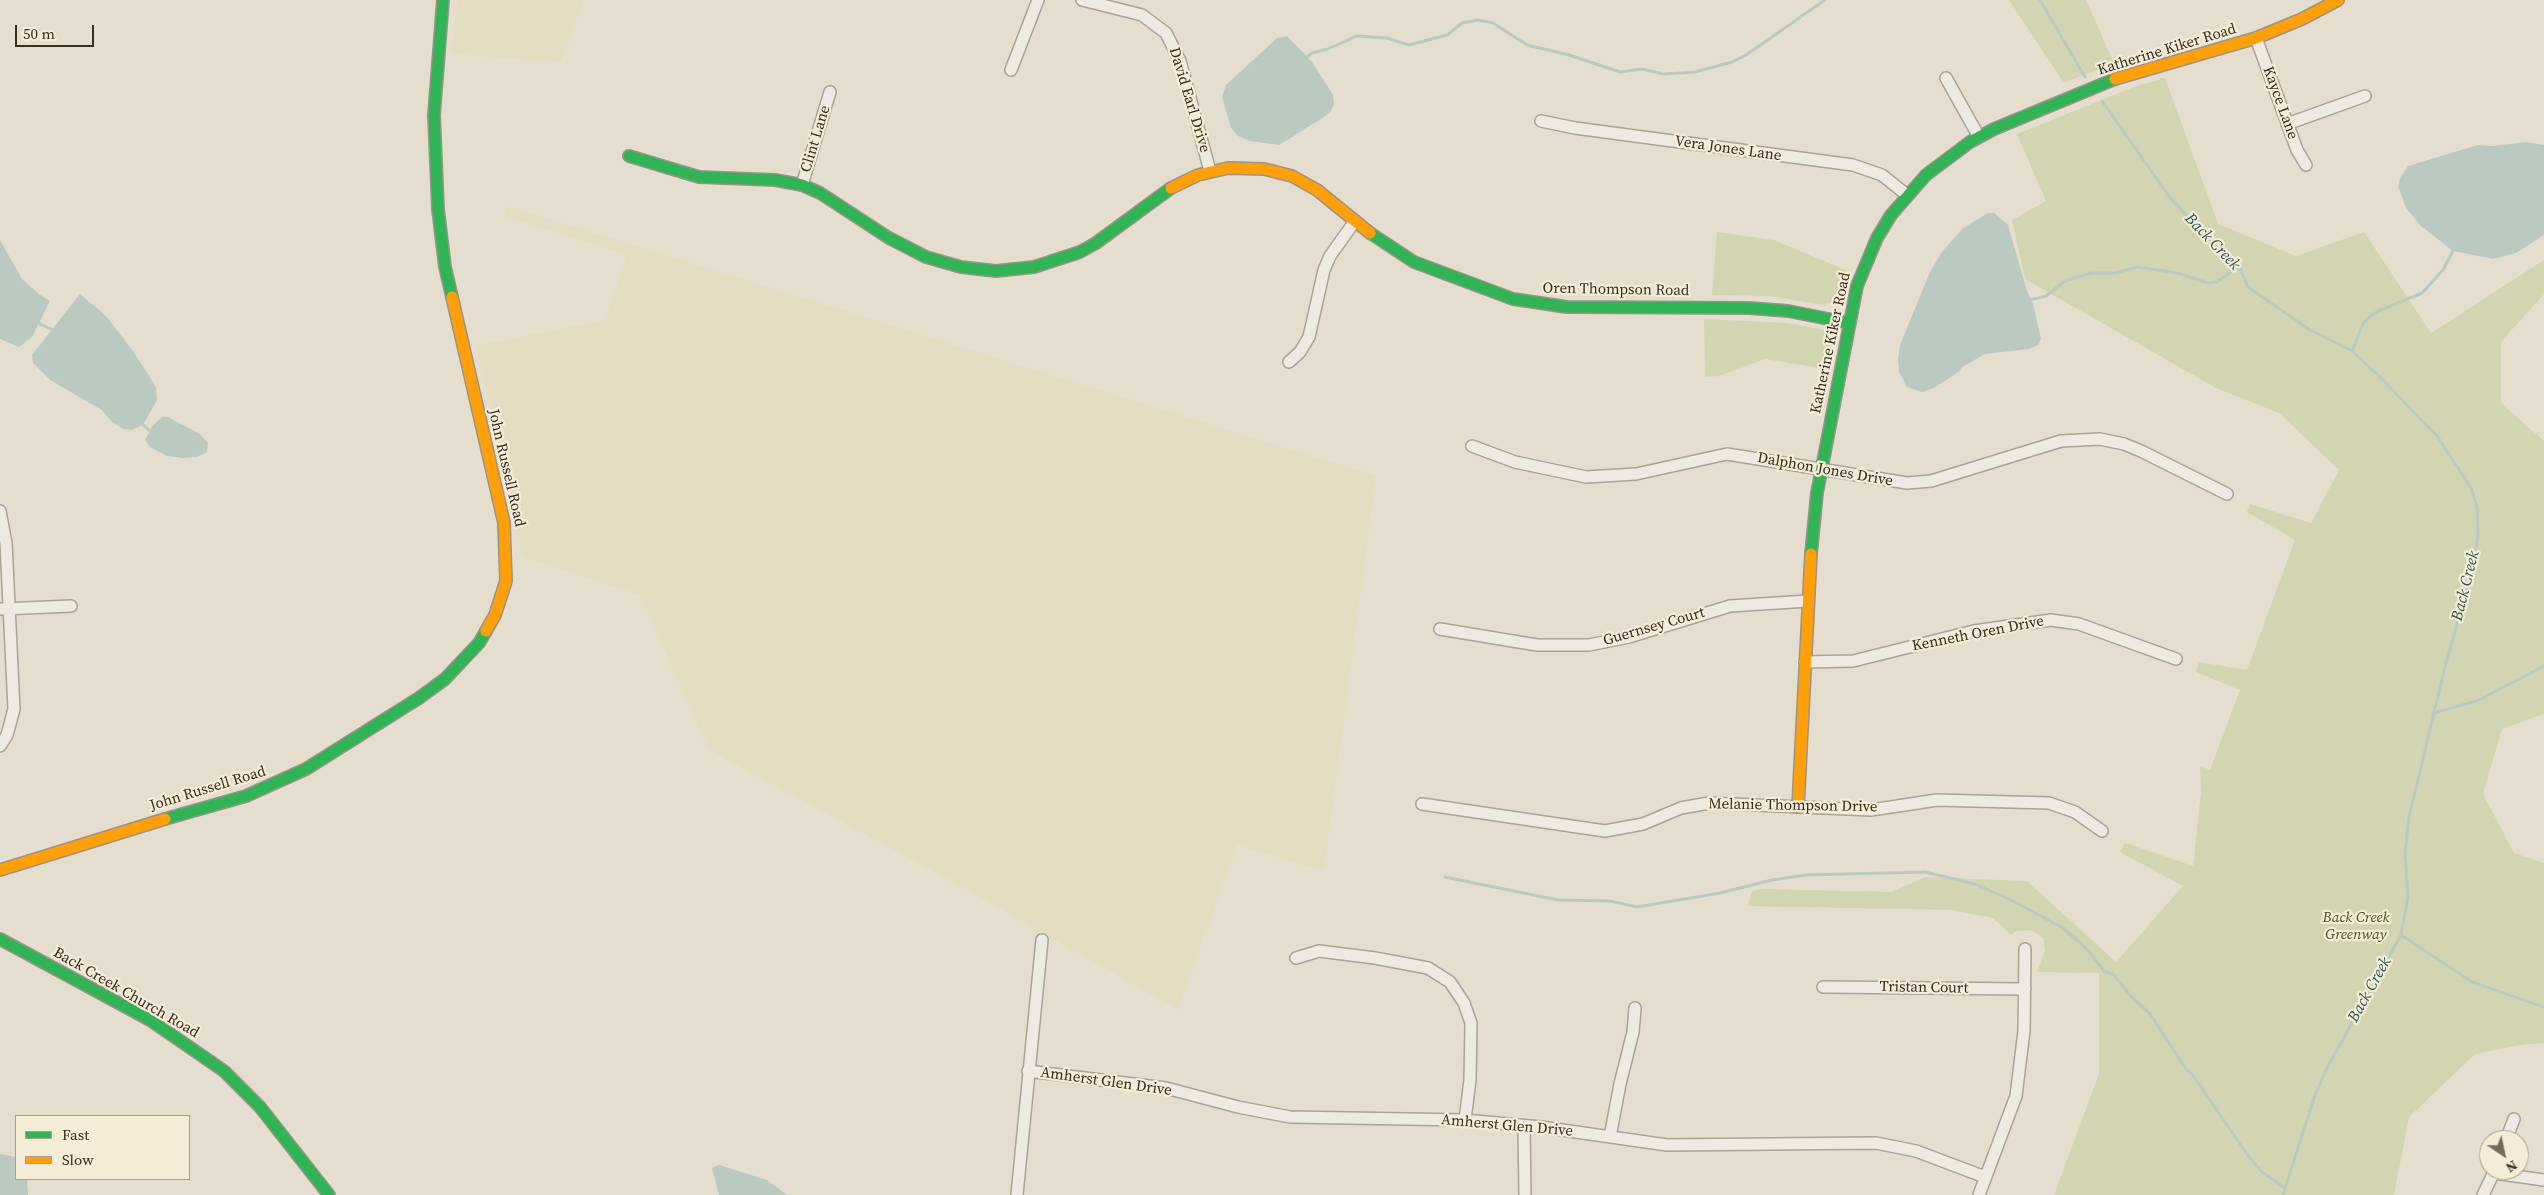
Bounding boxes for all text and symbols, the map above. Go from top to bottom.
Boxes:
scale bar [18,15,96,47]
street label: Katherine Kiker Road [2096,20,2238,80]
text: 50 m [23,23,55,44]
street label: David Earl Drive [1164,45,1214,155]
street label: Kayce Lane [2258,64,2302,142]
street label: Clint Lane [797,103,835,175]
street label: Vera Jones Lane [1674,133,1782,165]
water label: Back Creek [2180,210,2244,274]
street label: Katherine Kiker Road [1807,271,1855,415]
street label: Oren Thompson Road [1543,280,1689,300]
street label: John Russell Road [484,407,528,529]
street label: Dalphon Jones Drive [1756,449,1894,491]
water label: Back Creek [2448,549,2484,623]
street label: Guernsey Court [1601,604,1707,650]
street label: Kenneth Oren Drive [1911,612,2045,656]
street label: John Russell Road [148,763,268,815]
street label: Melanie Thompson Drive [1708,796,1878,816]
park label: Back Creek Greenway [2322,909,2390,944]
street label: Back Creek Church Road [50,944,202,1042]
water label: Back Creek [2344,954,2396,1026]
street label: Tristan Court [1879,978,1969,998]
street label: Amherst Glen Drive [1039,1064,1173,1100]
street label: Amherst Glen Drive [1440,1111,1574,1141]
legend [15,1115,190,1180]
text: Fast [62,1124,89,1145]
north arrow [2479,1130,2529,1180]
text: Slow [62,1149,94,1170]
text: N [2502,1155,2522,1178]

